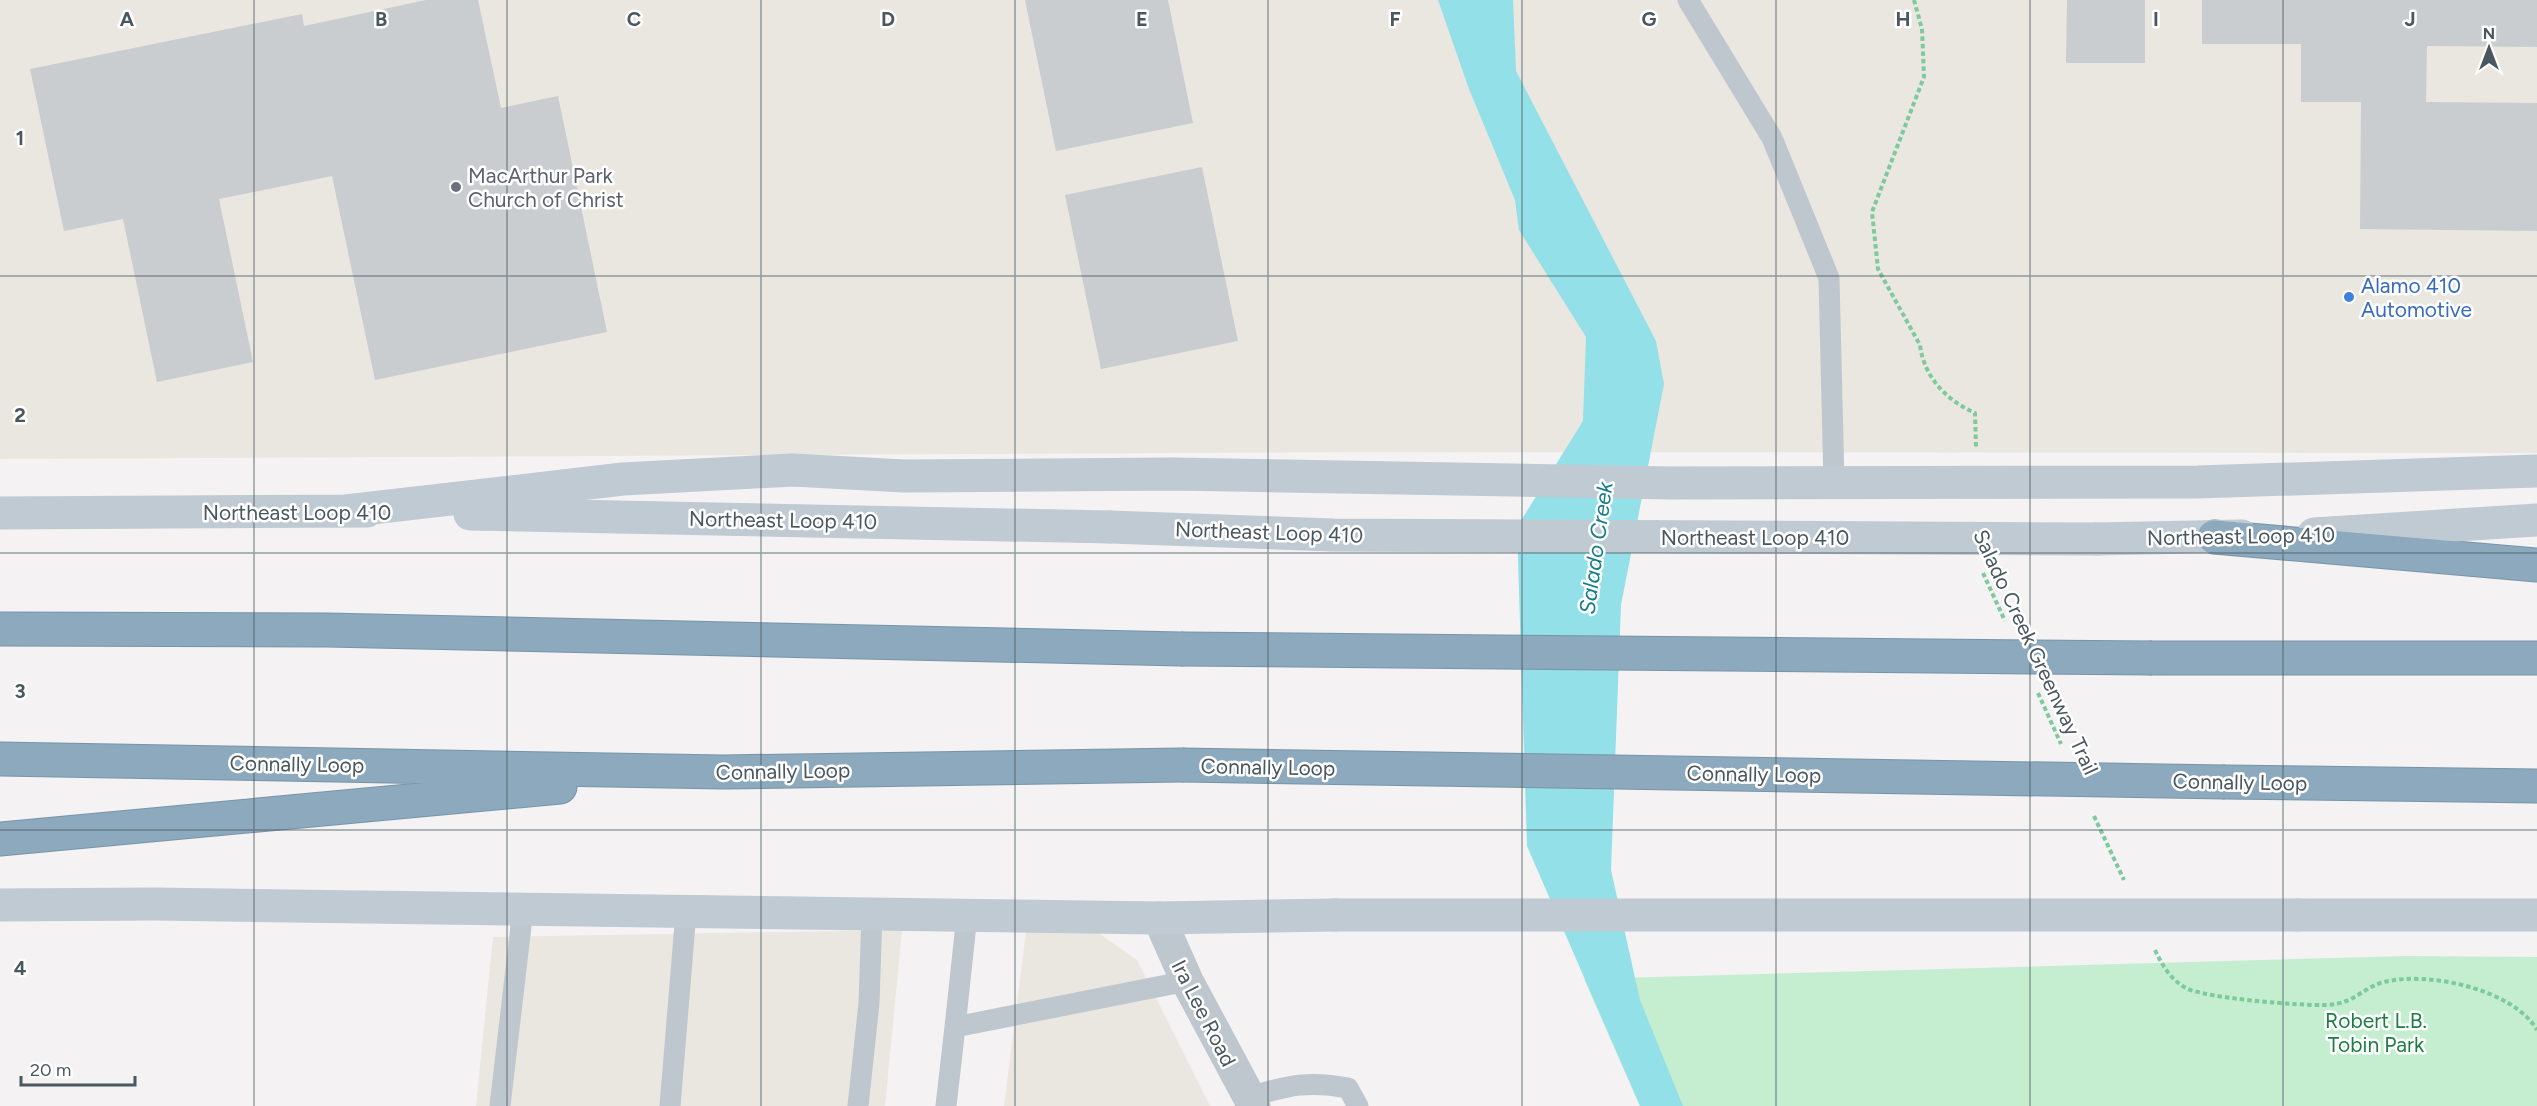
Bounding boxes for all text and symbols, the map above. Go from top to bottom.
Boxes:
text: A [120,7,135,31]
text: B [375,7,387,31]
text: C [627,7,641,31]
text: D [881,7,895,31]
text: E [1136,7,1148,31]
text: F [1389,7,1401,31]
text: G [1642,7,1657,31]
text: H [1896,7,1911,31]
text: I [2153,7,2159,31]
text: J [2404,7,2416,31]
north arrow [2459,18,2519,78]
text: N [2483,24,2495,43]
text: 1 [16,126,24,150]
place label: MacArthur Park Church of Christ [468,163,624,212]
marker: MacArthur Park Church of Christ [449,180,463,194]
place label: Alamo 410 Automotive [2361,273,2472,322]
marker: Alamo 410 Automotive [2342,290,2356,304]
text: 2 [14,403,26,427]
water label: Salado Creek [1573,479,1619,616]
street label: Northeast Loop 410 [203,500,391,525]
street label: Northeast Loop 410 [689,506,877,534]
street label: Northeast Loop 410 [1174,516,1364,548]
street label: Northeast Loop 410 [2147,522,2335,550]
street label: Northeast Loop 410 [1661,525,1849,550]
street label: Salado Creek Greenway Trail [1968,525,2104,779]
text: 3 [14,679,26,703]
street label: Connally Loop [229,750,365,778]
street label: Connally Loop [1200,753,1336,781]
street label: Connally Loop [715,757,851,785]
street label: Connally Loop [1686,760,1822,788]
street label: Connally Loop [2172,768,2308,796]
text: 4 [14,956,27,980]
street label: Ira Lee Road [1167,956,1241,1070]
park label: Robert L.B. Tobin Park [2325,1008,2427,1057]
scale bar [21,1049,135,1087]
text: 20 m [30,1059,71,1081]

